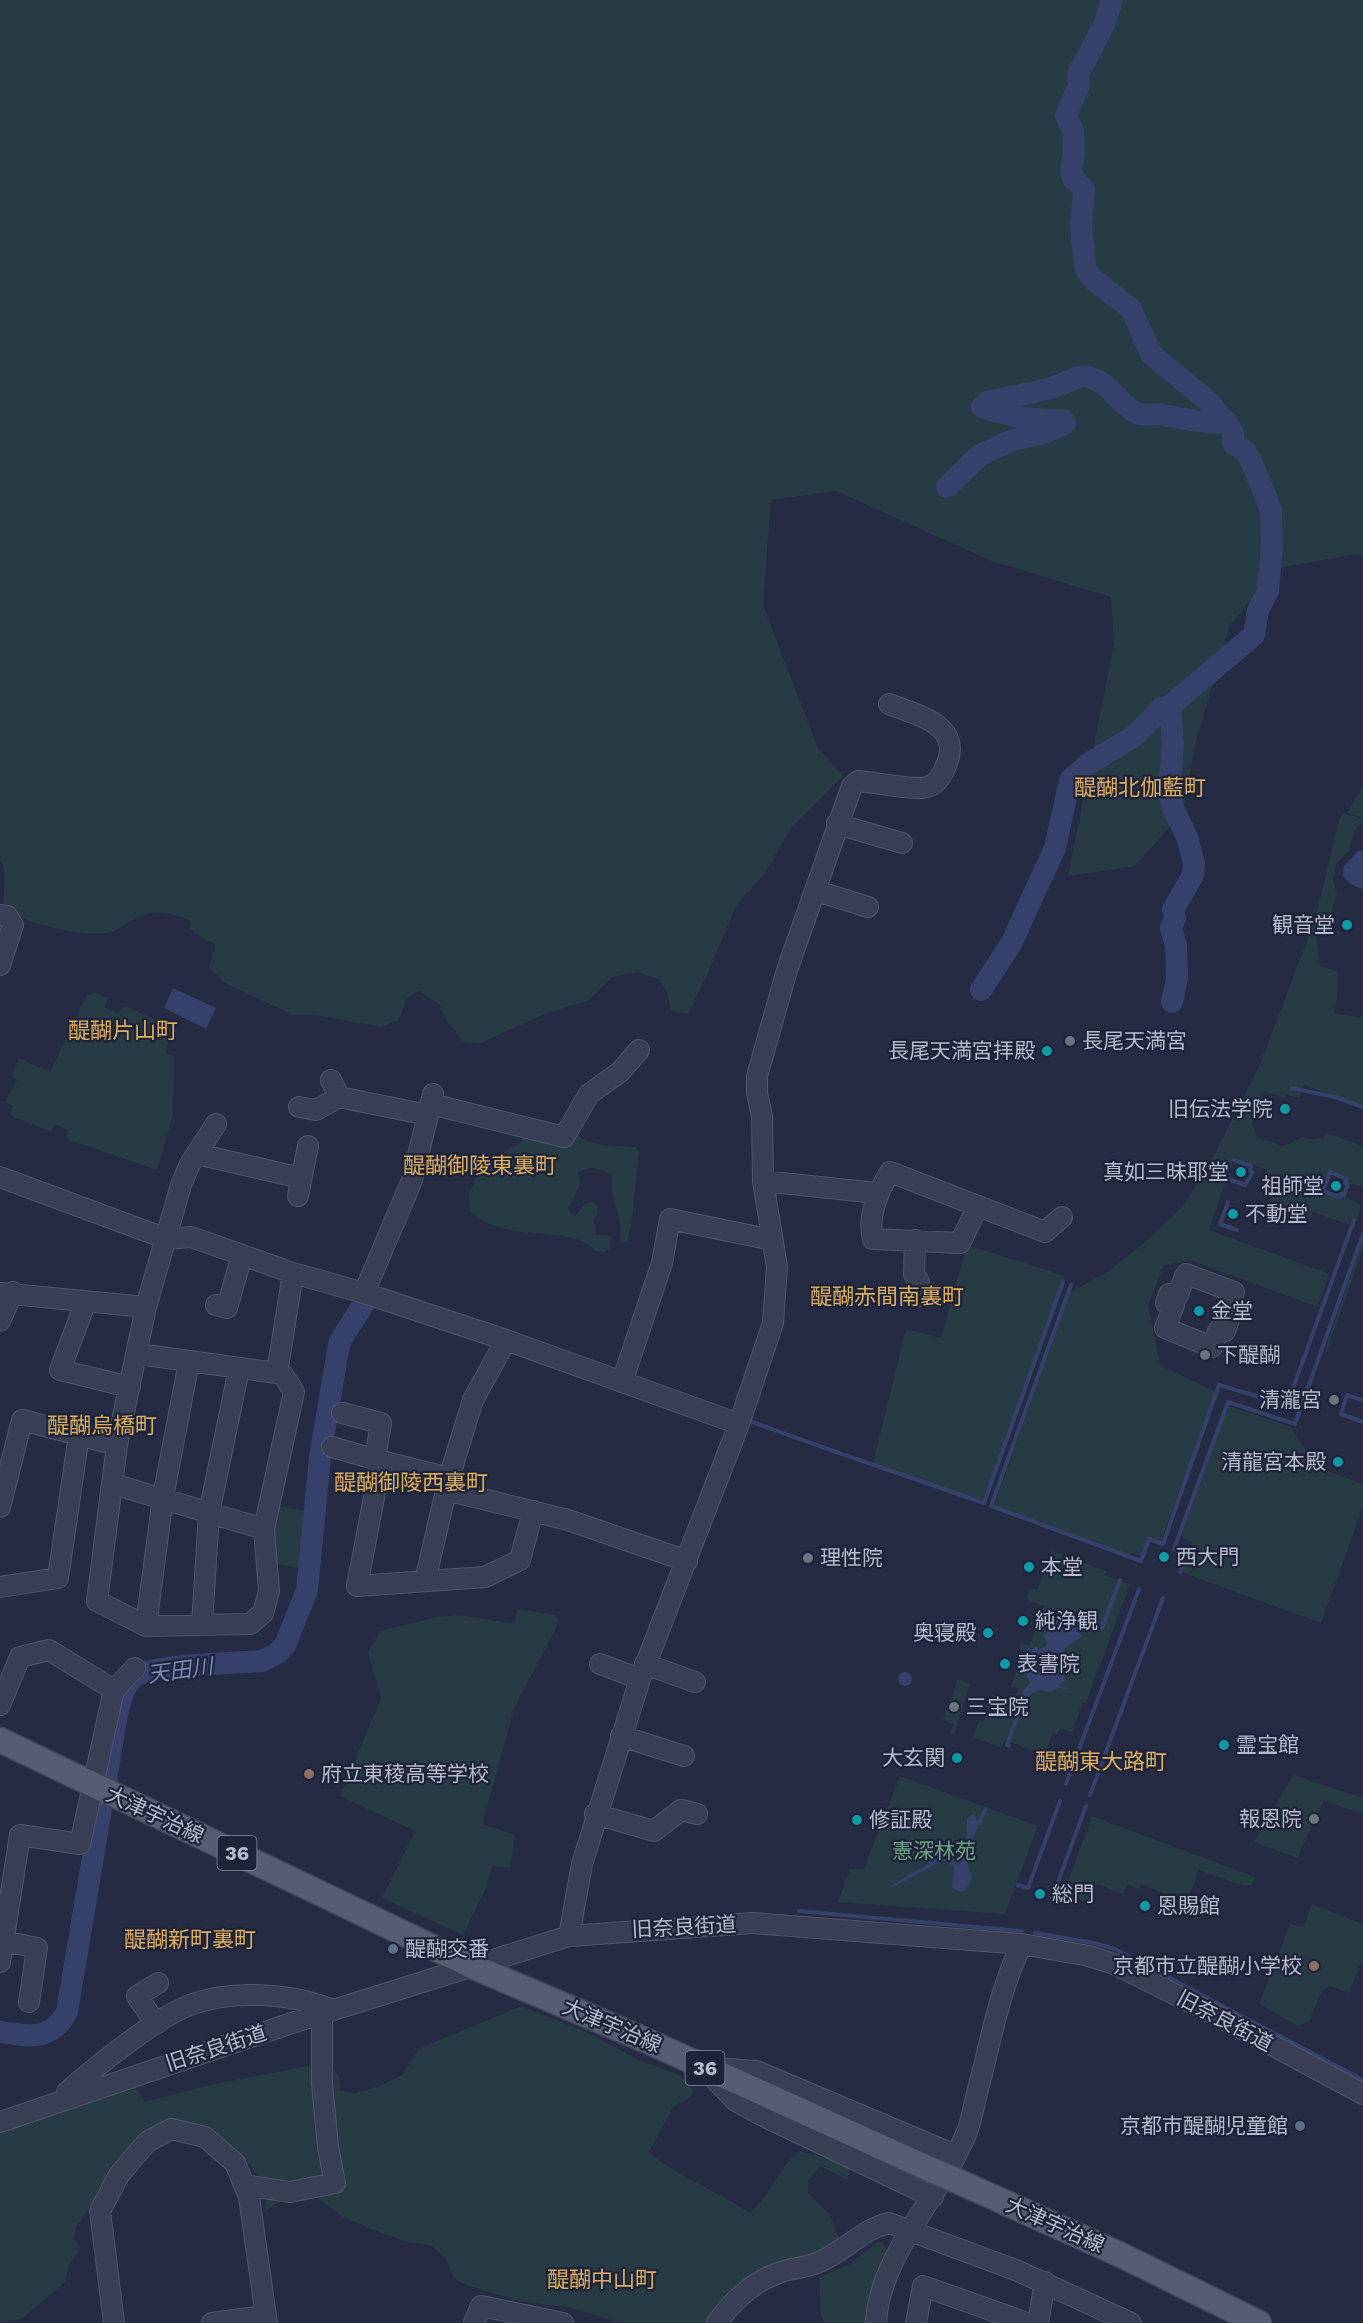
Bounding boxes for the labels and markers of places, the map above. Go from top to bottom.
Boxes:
place label: 観音堂 [1272,912,1335,937]
marker: 観音堂 [1340,918,1354,932]
place label: 長尾天満宮 [1082,1028,1187,1053]
marker: 長尾天満宮 [1063,1034,1077,1048]
place label: 長尾天満宮拝殿 [888,1038,1035,1063]
marker: 長尾天満宮拝殿 [1040,1044,1054,1058]
place label: 旧伝法学院 [1168,1096,1273,1121]
marker: 旧伝法学院 [1278,1102,1292,1116]
place label: 真如三昧耶堂 [1103,1159,1229,1184]
marker: 真如三昧耶堂 [1234,1165,1248,1179]
place label: 祖師堂 [1261,1173,1324,1198]
marker: 祖師堂 [1329,1179,1343,1193]
place label: 不動堂 [1245,1201,1308,1226]
marker: 不動堂 [1226,1207,1240,1221]
place label: 金堂 [1211,1298,1253,1323]
marker: 金堂 [1192,1304,1206,1318]
place label: 下醍醐 [1217,1342,1280,1367]
marker: 下醍醐 [1198,1348,1212,1362]
place label: 清瀧宮 [1259,1387,1322,1412]
marker: 清瀧宮 [1327,1393,1341,1407]
place label: 清龍宮本殿 [1221,1449,1326,1474]
marker: 清龍宮本殿 [1331,1455,1345,1469]
place label: 西大門 [1176,1544,1239,1569]
place label: 理性院 [820,1545,883,1570]
marker: 西大門 [1157,1550,1171,1564]
marker: 理性院 [801,1551,815,1565]
place label: 本堂 [1041,1554,1083,1579]
marker: 本堂 [1022,1560,1036,1574]
place label: 純浄観 [1035,1608,1098,1633]
marker: 純浄観 [1016,1614,1030,1628]
place label: 奥寝殿 [913,1620,976,1645]
marker: 奥寝殿 [981,1626,995,1640]
place label: 表書院 [1017,1651,1080,1676]
marker: 表書院 [998,1657,1012,1671]
place label: 三宝院 [966,1694,1029,1719]
marker: 三宝院 [947,1700,961,1714]
place label: 霊宝館 [1236,1732,1299,1757]
marker: 霊宝館 [1217,1738,1231,1752]
place label: 大玄関 [882,1745,945,1770]
marker: 大玄関 [950,1751,964,1765]
place label: 府立東稜高等学校 [321,1761,489,1786]
marker: 府立東稜高等学校 [302,1767,316,1781]
place label: 報恩院 [1239,1806,1302,1831]
place label: 修証殿 [869,1807,932,1832]
marker: 報恩院 [1307,1812,1321,1826]
marker: 修証殿 [850,1813,864,1827]
place label: 総門 [1052,1881,1094,1906]
marker: 総門 [1033,1887,1047,1901]
place label: 恩賜館 [1157,1893,1220,1918]
marker: 恩賜館 [1138,1899,1152,1913]
place label: 醍醐交番 [405,1936,489,1961]
marker: 醍醐交番 [386,1942,400,1956]
place label: 京都市立醍醐小学校 [1113,1953,1302,1978]
marker: 京都市立醍醐小学校 [1307,1959,1321,1973]
place label: 京都市醍醐児童館 [1120,2113,1288,2138]
marker: 京都市醍醐児童館 [1293,2119,1307,2133]

